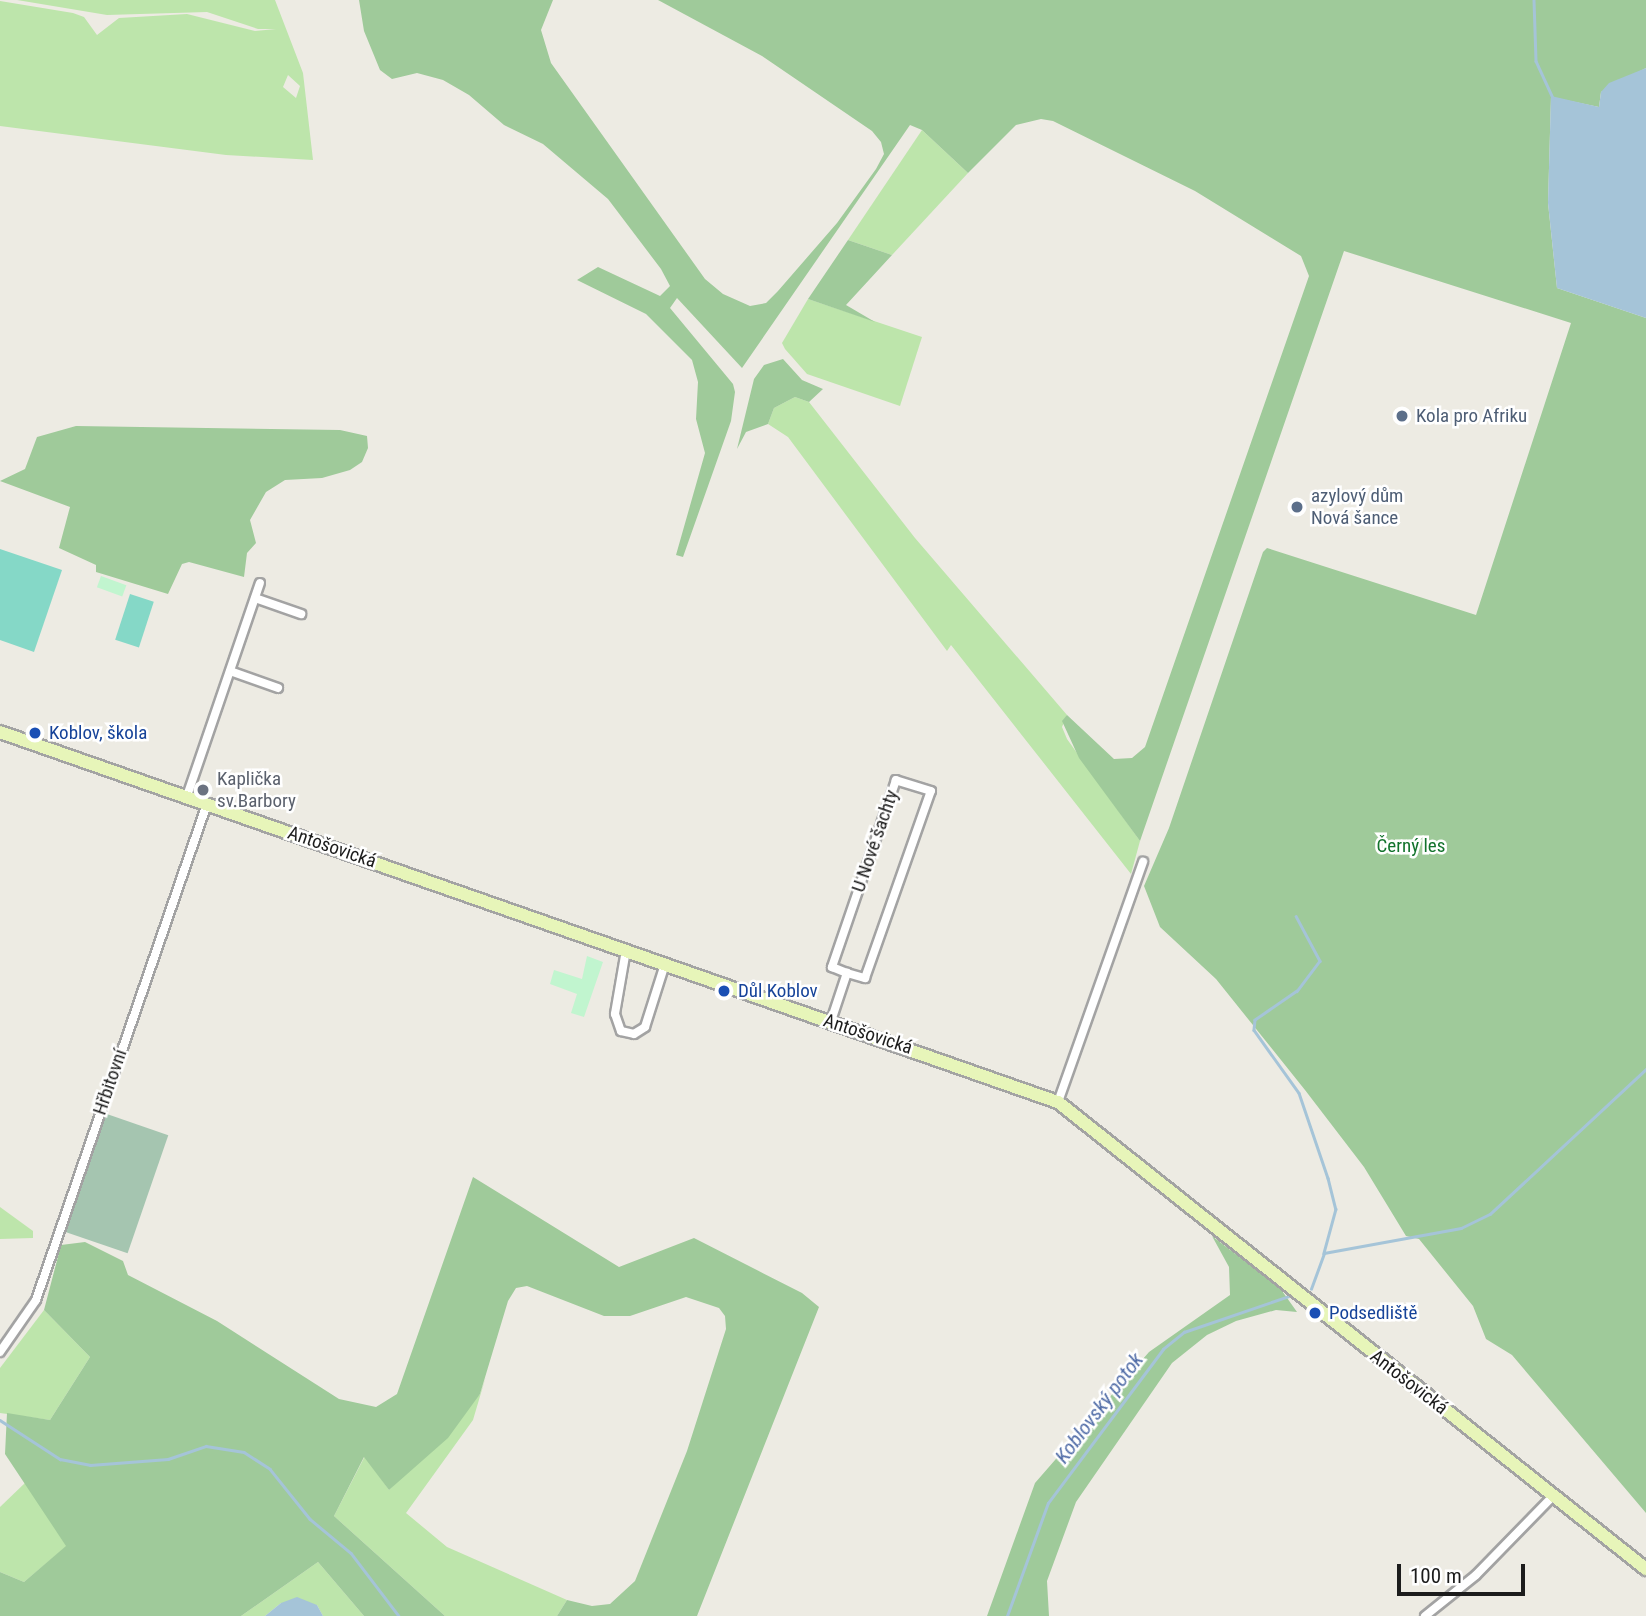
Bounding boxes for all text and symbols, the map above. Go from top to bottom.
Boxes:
place label: Kola pro Afriku [1416,405,1527,427]
marker: Kola pro Afriku [1394,408,1410,424]
place label: azylový dům Nová šance [1311,485,1403,529]
marker: azylový dům Nová šance [1289,499,1305,515]
place label: Koblov, škola [49,722,147,744]
marker: Koblov, škola [27,725,43,741]
place label: Kaplička sv.Barbory [217,768,296,812]
marker: Kaplička sv.Barbory [195,782,211,798]
street label: U Nové šachty [847,787,903,895]
street label: Antošovická [285,821,379,873]
park label: Černý les [1377,835,1445,857]
place label: Důl Koblov [738,980,818,1002]
marker: Důl Koblov [716,983,732,999]
street label: Antošovická [821,1009,915,1059]
street label: Hřbitovní [88,1046,132,1118]
place label: Podsedliště [1329,1302,1417,1324]
marker: Podsedliště [1307,1305,1323,1321]
street label: Antošovická [1366,1345,1452,1419]
water label: Koblovský potok [1049,1348,1149,1468]
scale bar [1401,1550,1529,1594]
text: 100 m [1410,1564,1462,1588]

